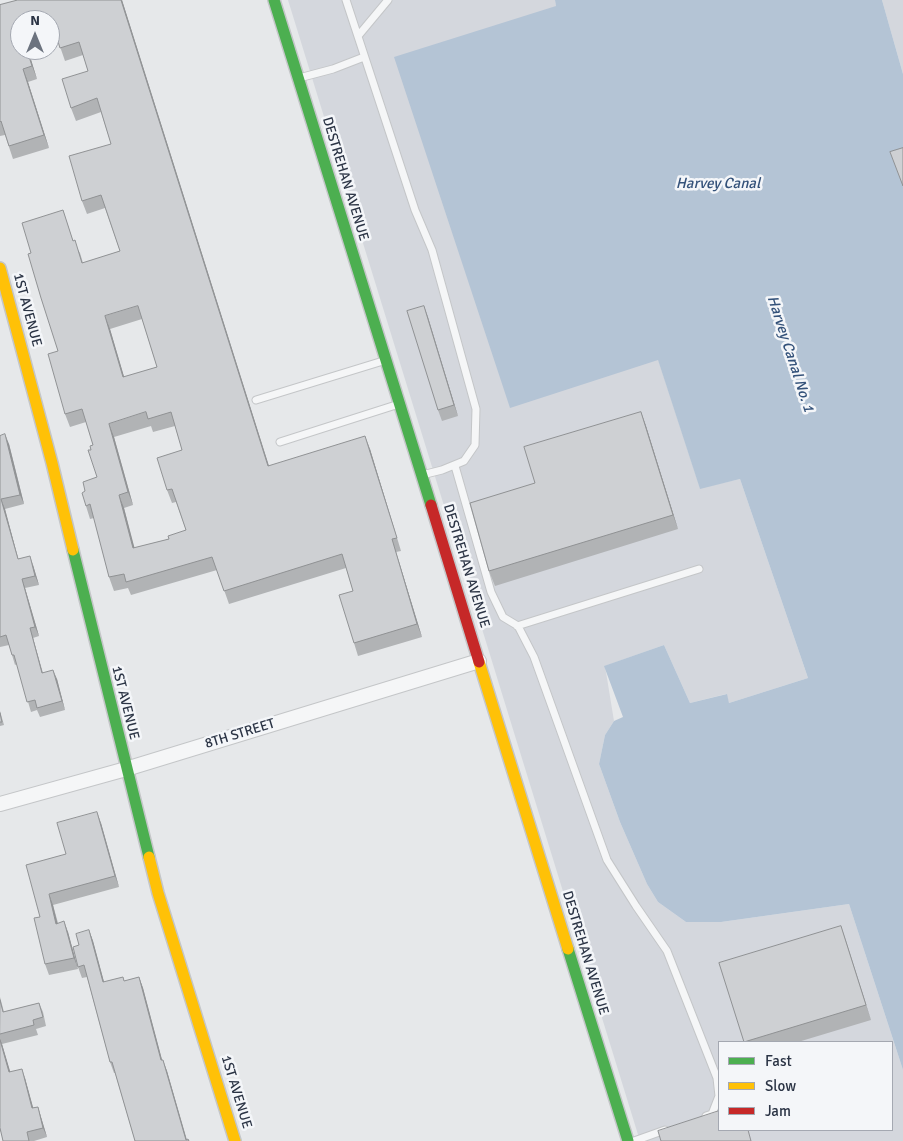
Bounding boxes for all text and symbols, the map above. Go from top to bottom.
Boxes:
north arrow [10,10,60,60]
text: N [30,12,40,29]
street label: DESTREHAN AVENUE [318,115,372,243]
water label: Harvey Canal [676,175,760,193]
street label: 1ST AVENUE [9,271,45,349]
water label: Harvey Canal No. 1 [763,294,817,414]
street label: DESTREHAN AVENUE [439,502,493,630]
street label: 1ST AVENUE [108,664,142,742]
street label: 8TH STREET [203,715,277,753]
street label: DESTREHAN AVENUE [558,889,612,1017]
legend [718,1041,893,1131]
text: Fast [765,1052,792,1070]
street label: 1ST AVENUE [217,1053,255,1131]
text: Slow [765,1077,796,1095]
text: Jam [765,1102,791,1120]

